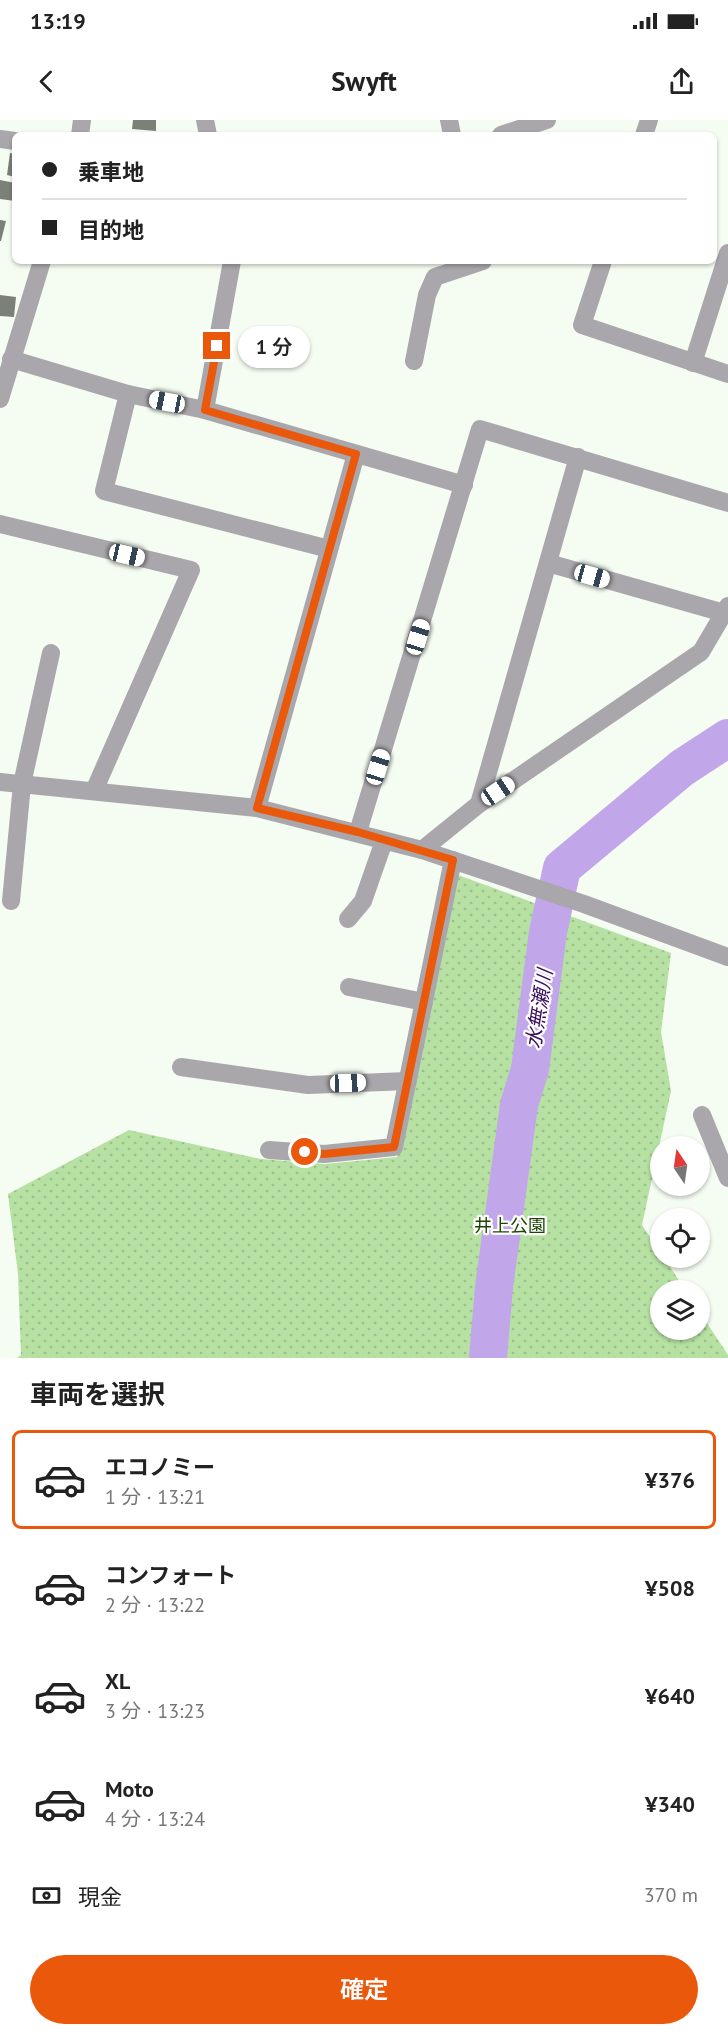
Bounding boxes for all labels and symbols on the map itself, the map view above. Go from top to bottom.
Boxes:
callout: 1 分 [238,325,310,367]
route end [203,332,230,359]
car [148,390,186,414]
car [107,542,147,568]
car [572,562,612,590]
car [404,617,432,657]
car [364,747,392,787]
car [478,773,518,809]
water label: 水無瀬川 [520,965,558,1051]
car [330,1073,366,1093]
north arrow [650,1136,710,1196]
route start [291,1138,318,1165]
park label: 井上公園 [474,1214,546,1237]

